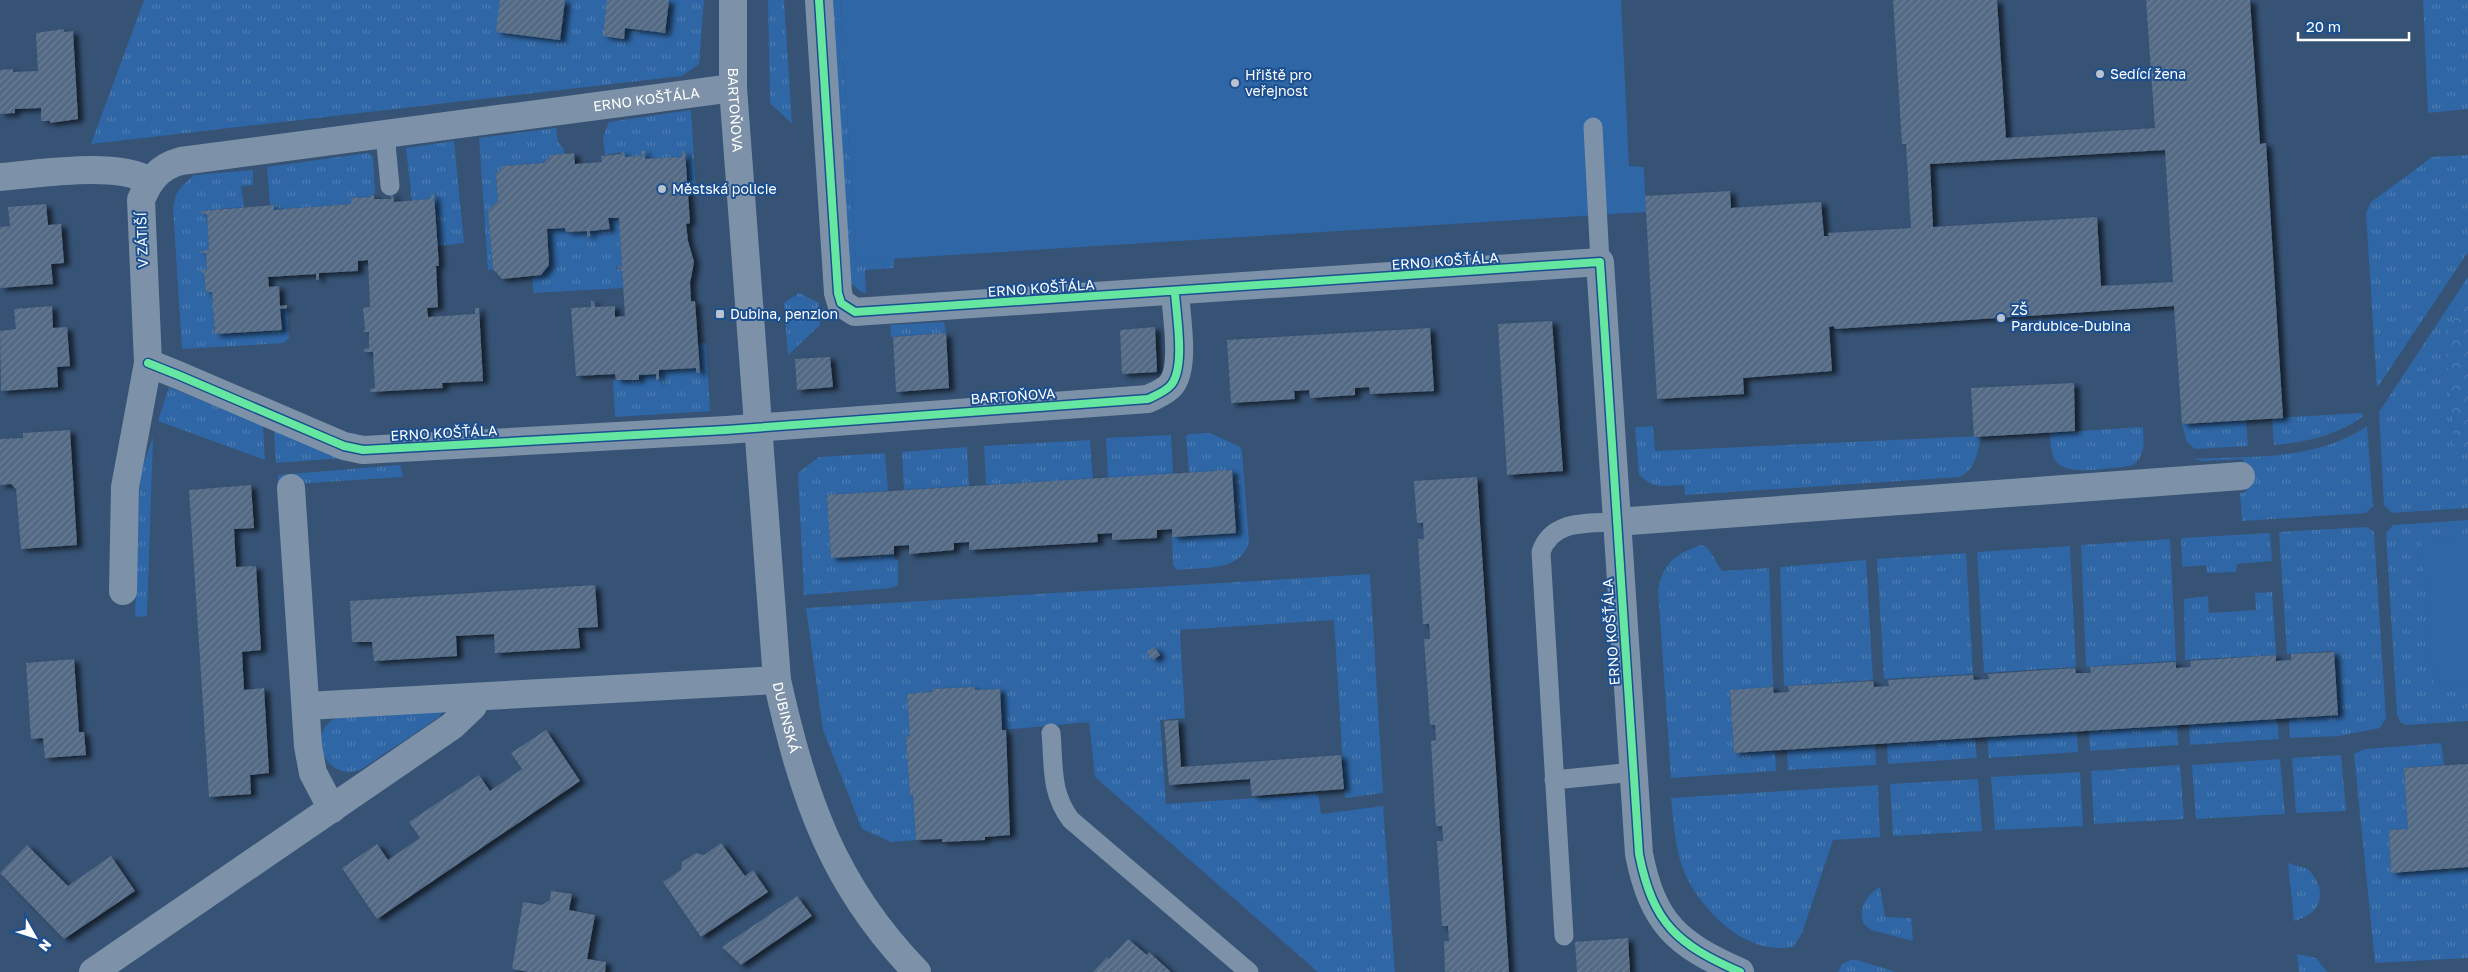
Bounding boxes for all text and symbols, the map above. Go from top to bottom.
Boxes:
scale bar [2298,10,2409,42]
text: 20 m [2306,17,2341,35]
place label: Sedící žena [2110,65,2186,82]
place label: Hřiště pro veřejnost [1245,66,1312,99]
street label: BARTOŇOVA [725,68,747,153]
marker: Sedící žena [2094,68,2106,80]
marker: Hřiště pro veřejnost [1229,77,1241,89]
street label: ERNO KOŠŤÁLA [592,83,701,114]
place label: Městská policie [672,180,777,197]
marker: Městská policie [656,183,668,195]
street label: V ZÁTIŠÍ [132,211,151,268]
street label: ERNO KOŠŤÁLA [1391,248,1500,273]
street label: ERNO KOŠŤÁLA [987,275,1096,300]
place label: ZŠ Pardubice-Dubina [2011,301,2131,334]
place label: Dubina, penzion [730,305,838,322]
marker: Dubina, penzion [714,308,726,320]
marker: ZŠ Pardubice-Dubina [1995,312,2007,324]
street label: BARTOŇOVA [970,384,1056,407]
street label: ERNO KOŠŤÁLA [390,421,499,444]
street label: ERNO KOŠŤÁLA [1598,577,1623,686]
street label: DUBINSKÁ [770,680,804,755]
north arrow [10,912,60,962]
text: N [36,936,55,955]

